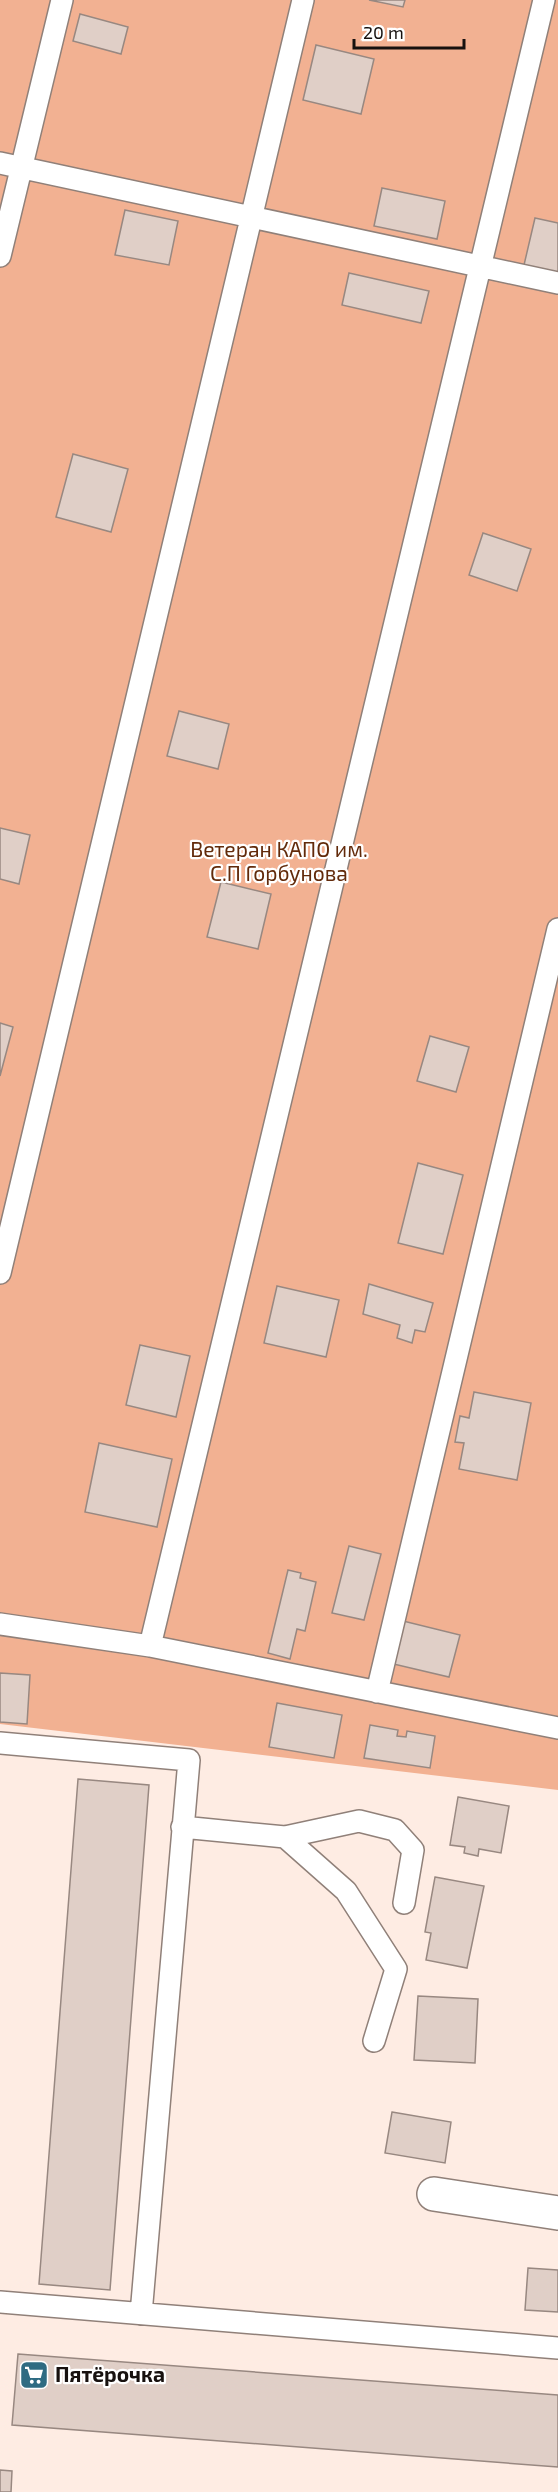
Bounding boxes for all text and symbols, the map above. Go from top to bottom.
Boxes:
scale bar [354,12,464,50]
text: 20 m [363,21,404,43]
park label: Ветеран КАПО им. С.П Горбунова [190,836,368,886]
supermarket icon: Пятёрочка [18,2359,50,2391]
place label: Пятёрочка [55,2361,165,2386]

